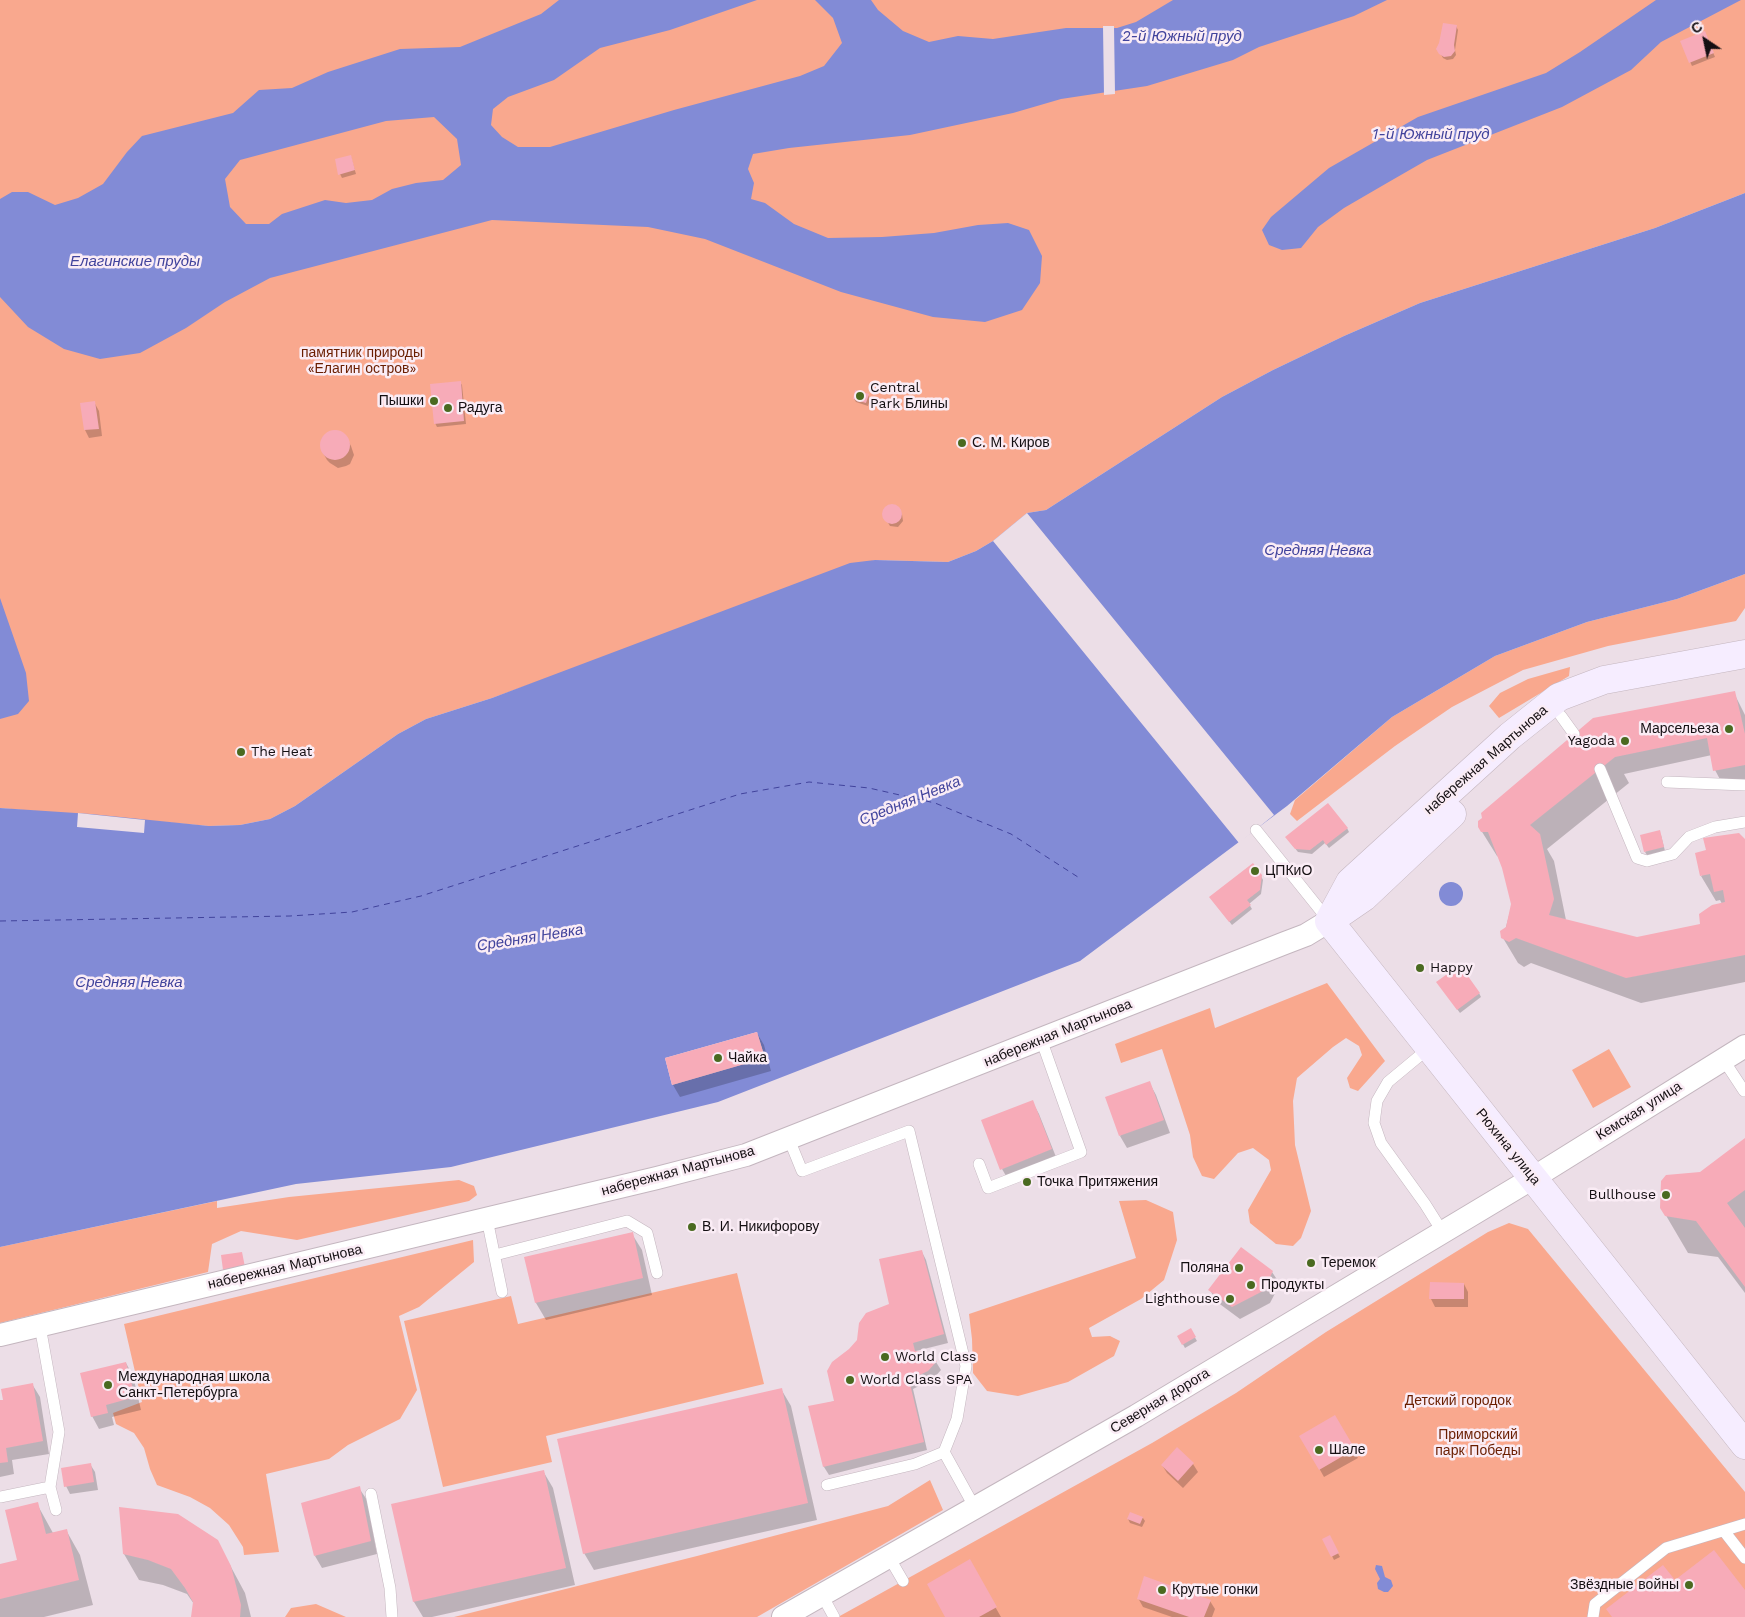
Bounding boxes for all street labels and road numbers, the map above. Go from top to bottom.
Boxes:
street label: набережная Мартынова [1421,702,1551,818]
street label: набережная Мартынова [982,996,1134,1070]
street label: Кемская улица [1593,1078,1685,1144]
street label: Рюхина улица [1472,1105,1544,1189]
street label: набережная Мартынова [600,1142,756,1200]
street label: набережная Мартынова [206,1241,364,1293]
street label: Северная дорога [1107,1365,1213,1437]

